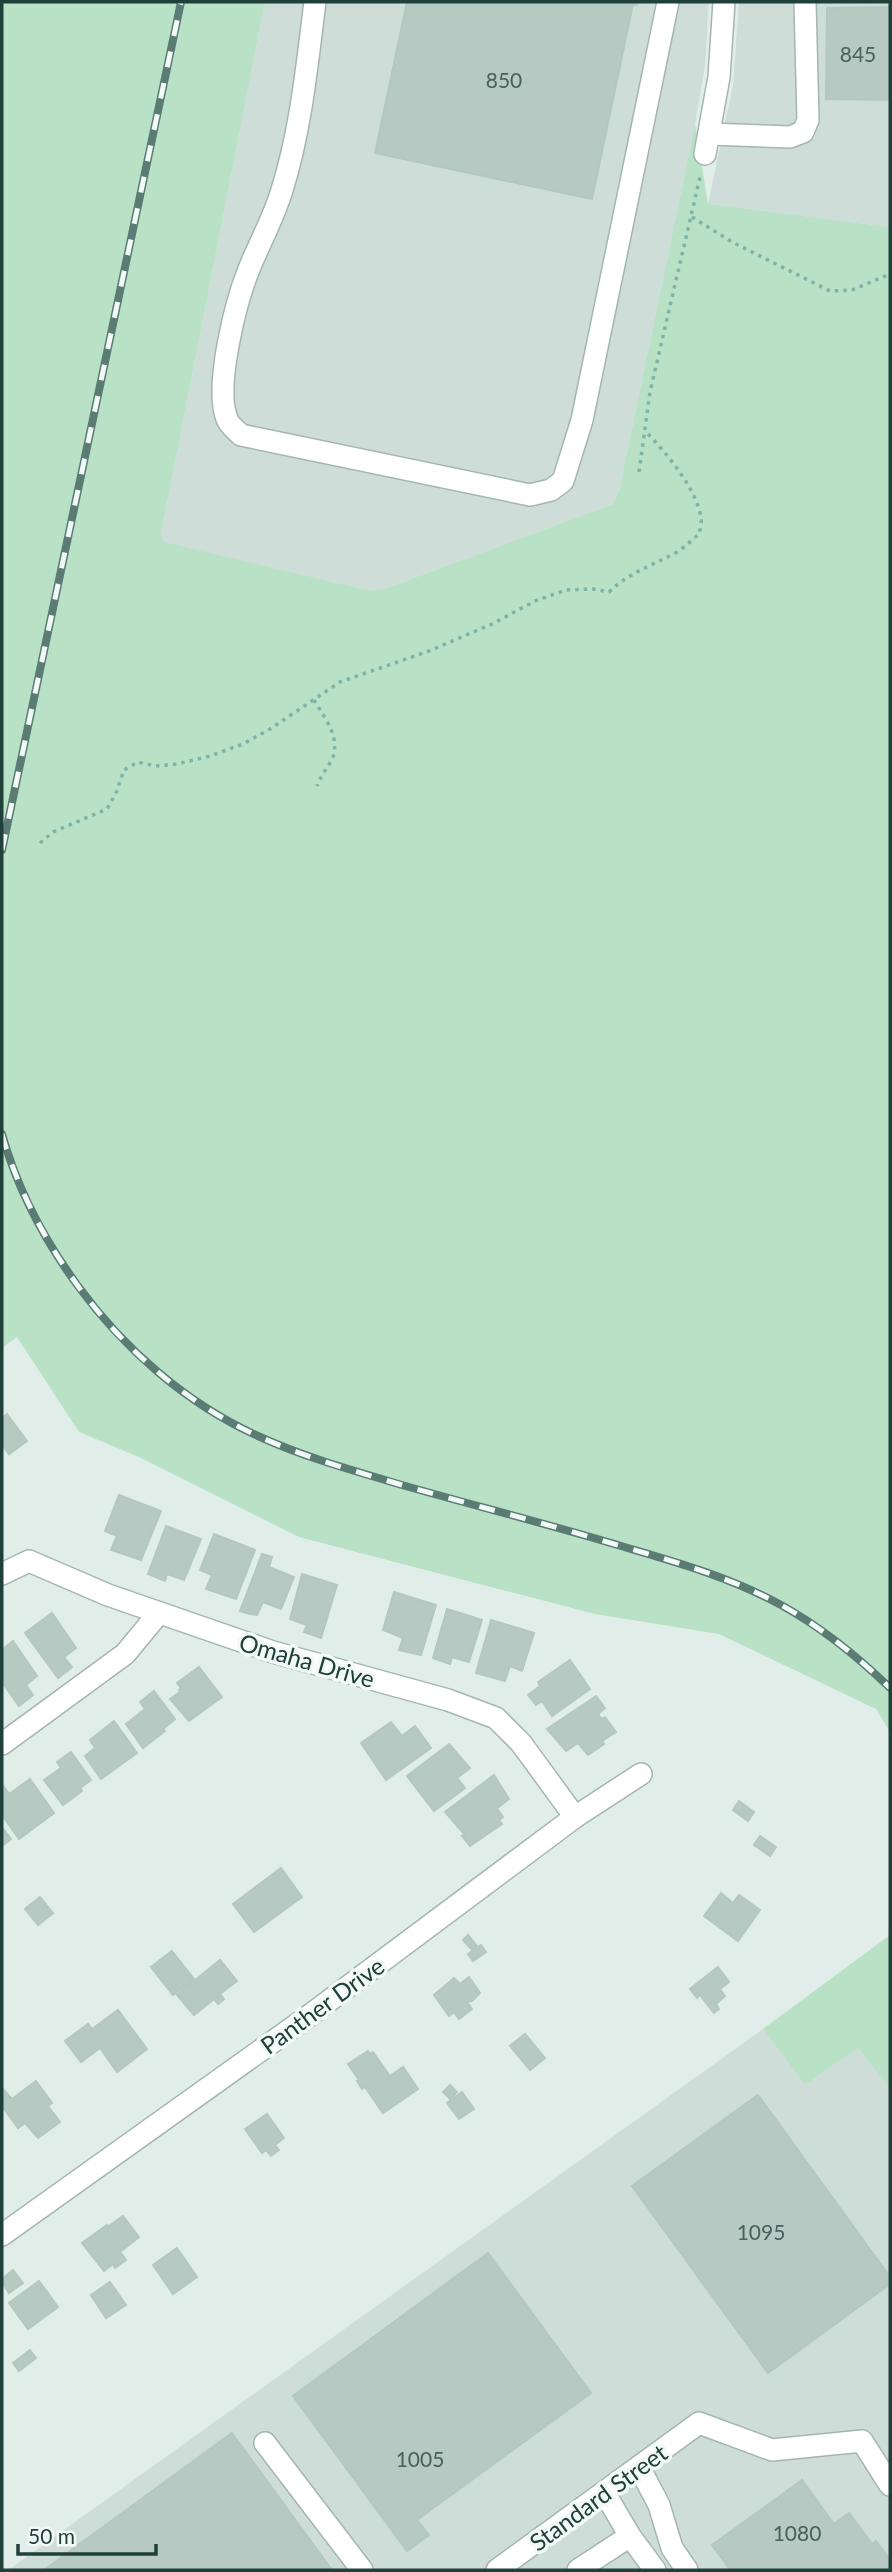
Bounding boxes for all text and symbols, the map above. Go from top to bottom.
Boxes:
house number: 845 [840,41,876,66]
house number: 850 [486,67,522,92]
street label: Omaha Drive [236,1627,378,1693]
street label: Panther Drive [255,1951,389,2059]
house number: 1095 [737,2219,785,2244]
street label: Standard Street [524,2437,673,2557]
house number: 1005 [396,2446,444,2471]
scale bar [18,2512,156,2556]
house number: 1080 [773,2520,821,2545]
text: 50 m [28,2523,75,2548]

